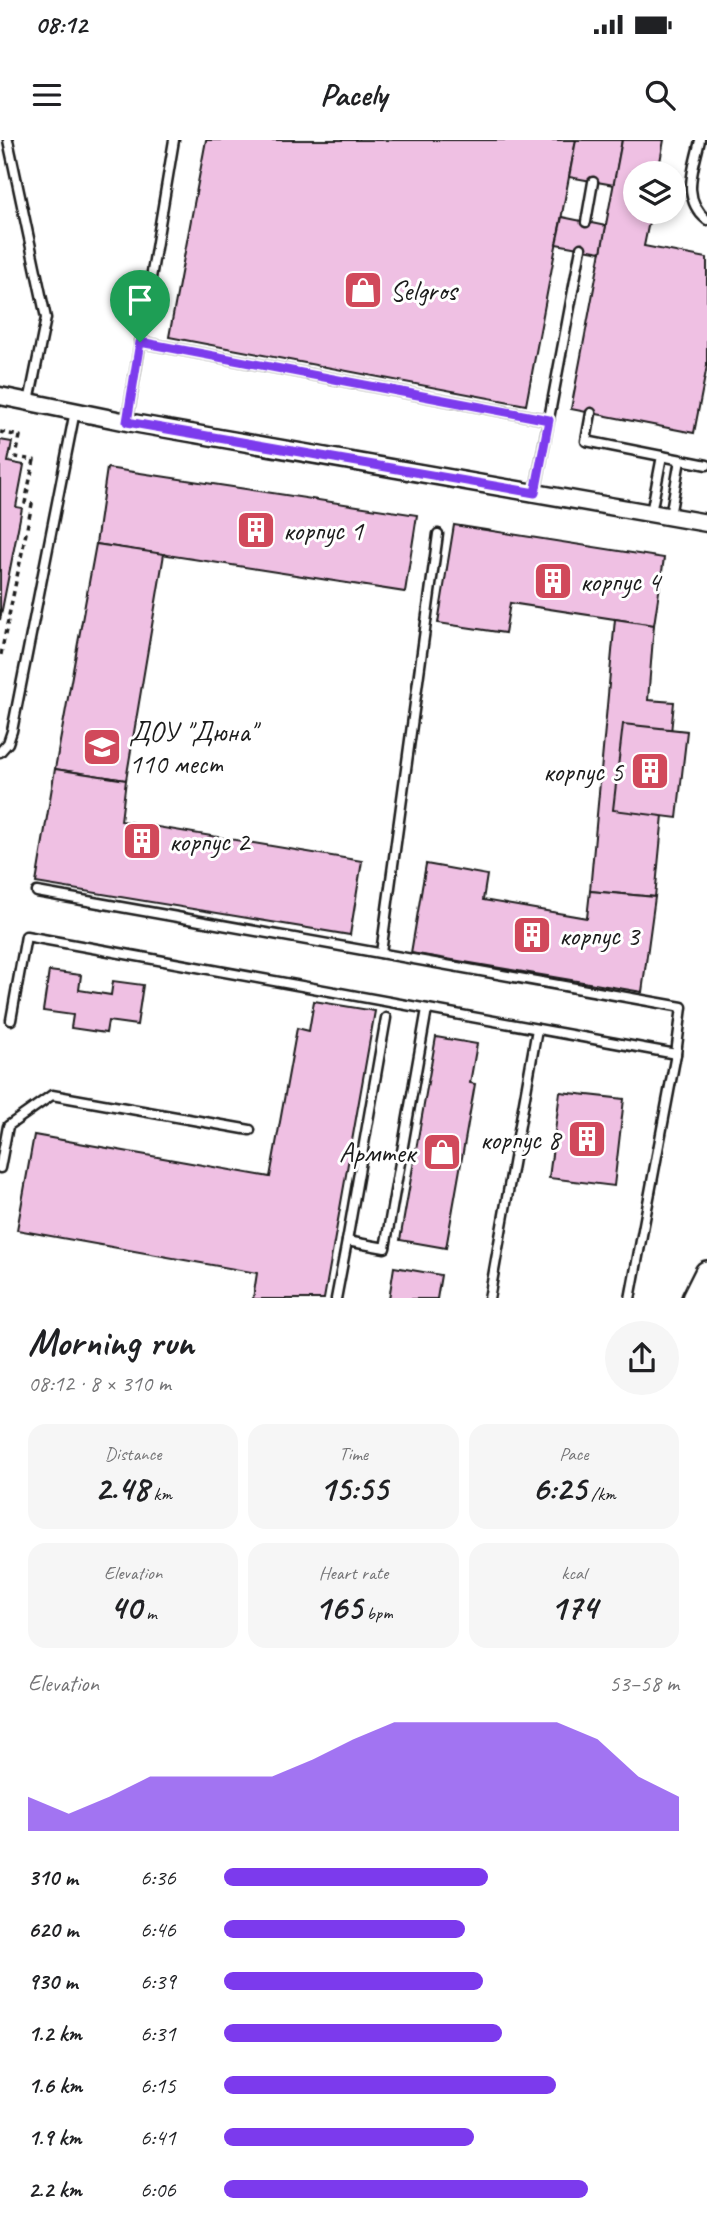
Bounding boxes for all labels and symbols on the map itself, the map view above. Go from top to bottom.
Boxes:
shop icon: Selgros [342,269,384,311]
pin [110,270,170,342]
place label: Selgros [390,273,459,308]
building icon: корпус 1 [235,509,277,551]
place label: корпус 1 [283,513,365,548]
building icon: корпус 4 [532,560,574,602]
place label: корпус 4 [580,564,663,599]
place label: ДОУ "Дюна" 110 мест [129,714,261,781]
school or university icon: ДОУ "Дюна" 110 мест [81,726,123,768]
building icon: корпус 5 [629,750,671,792]
place label: корпус 5 [543,754,624,789]
building icon: корпус 2 [121,820,163,862]
place label: корпус 2 [169,824,252,859]
building icon: корпус 3 [511,914,553,956]
place label: корпус 3 [559,918,642,953]
building icon: корпус 8 [566,1118,608,1160]
place label: корпус 8 [480,1122,562,1157]
shop icon: Армтек [421,1131,463,1173]
place label: Армтек [339,1135,418,1170]

